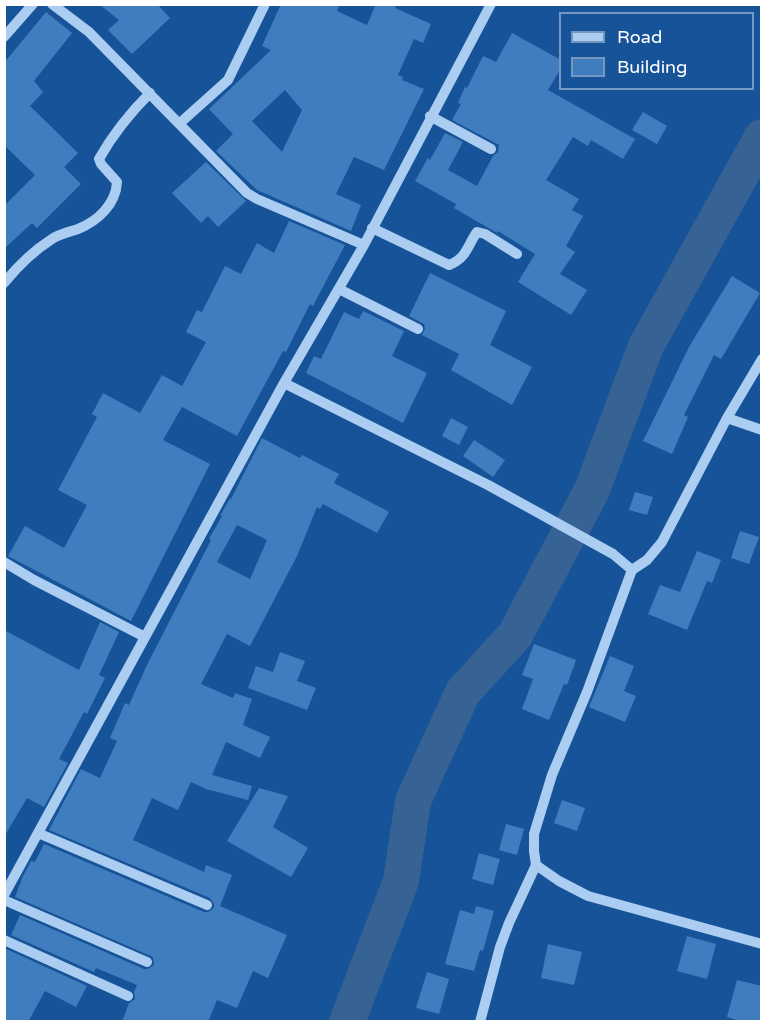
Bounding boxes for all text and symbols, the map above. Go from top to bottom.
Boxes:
legend [559,12,754,90]
text: Road [617,26,662,48]
text: Building [617,56,687,78]

